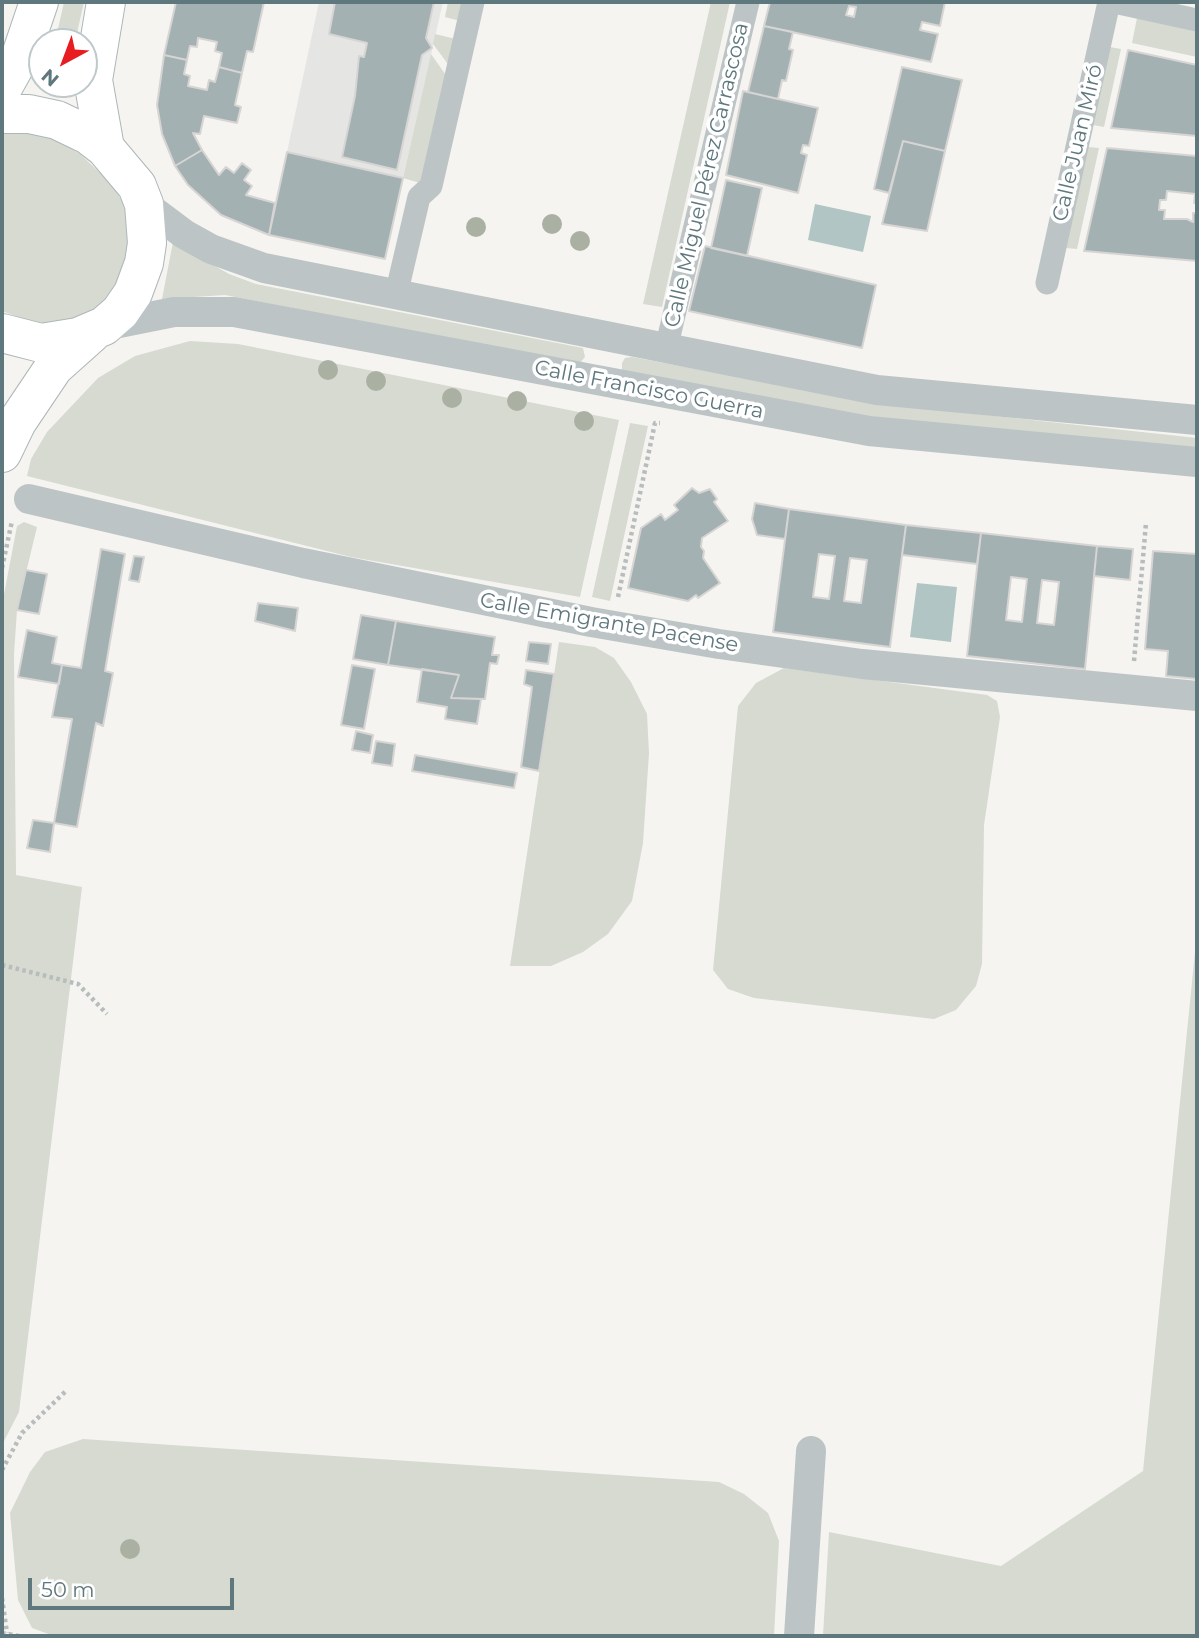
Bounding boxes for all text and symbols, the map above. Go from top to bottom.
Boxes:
street label: Calle Miguel Pérez Carrascosa [660,20,754,330]
north arrow [28,28,98,98]
street label: Calle Juan Miró [1048,62,1108,224]
text: N [37,64,64,91]
street label: Calle Francisco Guerra [532,355,766,425]
street label: Calle Emigrante Pacense [478,588,740,658]
scale bar [32,1564,238,1608]
text: 50 m [41,1577,95,1602]

